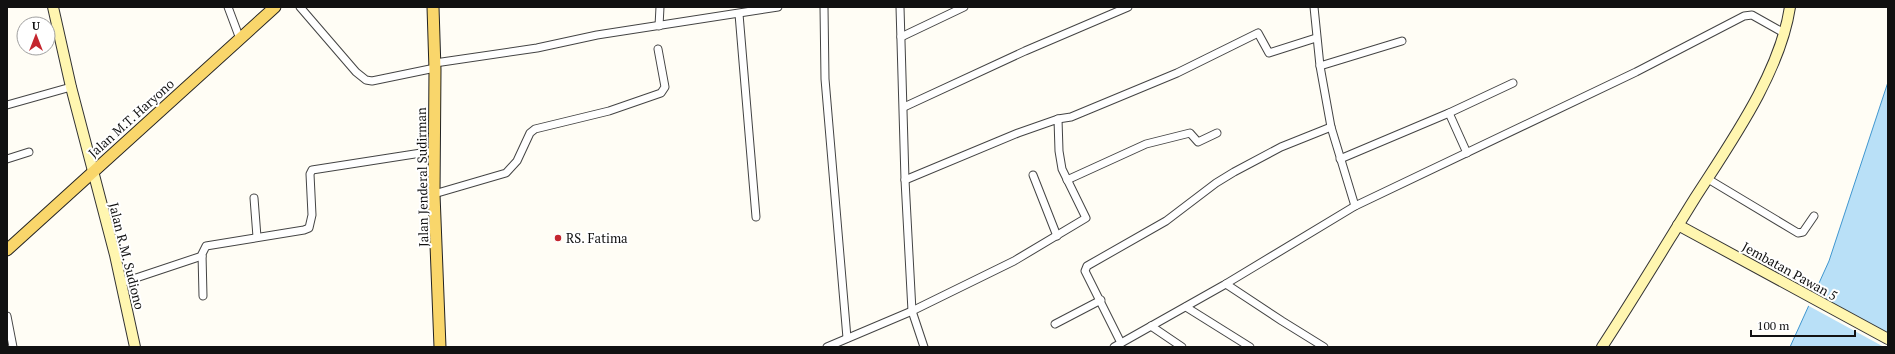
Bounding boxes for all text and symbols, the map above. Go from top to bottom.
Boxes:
north arrow [16,16,56,56]
text: U [32,19,40,33]
street label: Jalan M.T. Haryono [84,75,178,161]
street label: Jalan Jenderal Sudirman [412,107,432,247]
street label: Jalan R.M. Sudiono [105,201,149,311]
place label: RS. Fatima [566,229,628,247]
marker: RS. Fatima [553,233,563,243]
street label: Jembatan Pawan 5 [1739,237,1841,305]
scale bar [1751,312,1855,338]
text: 100 m [1757,318,1790,333]

